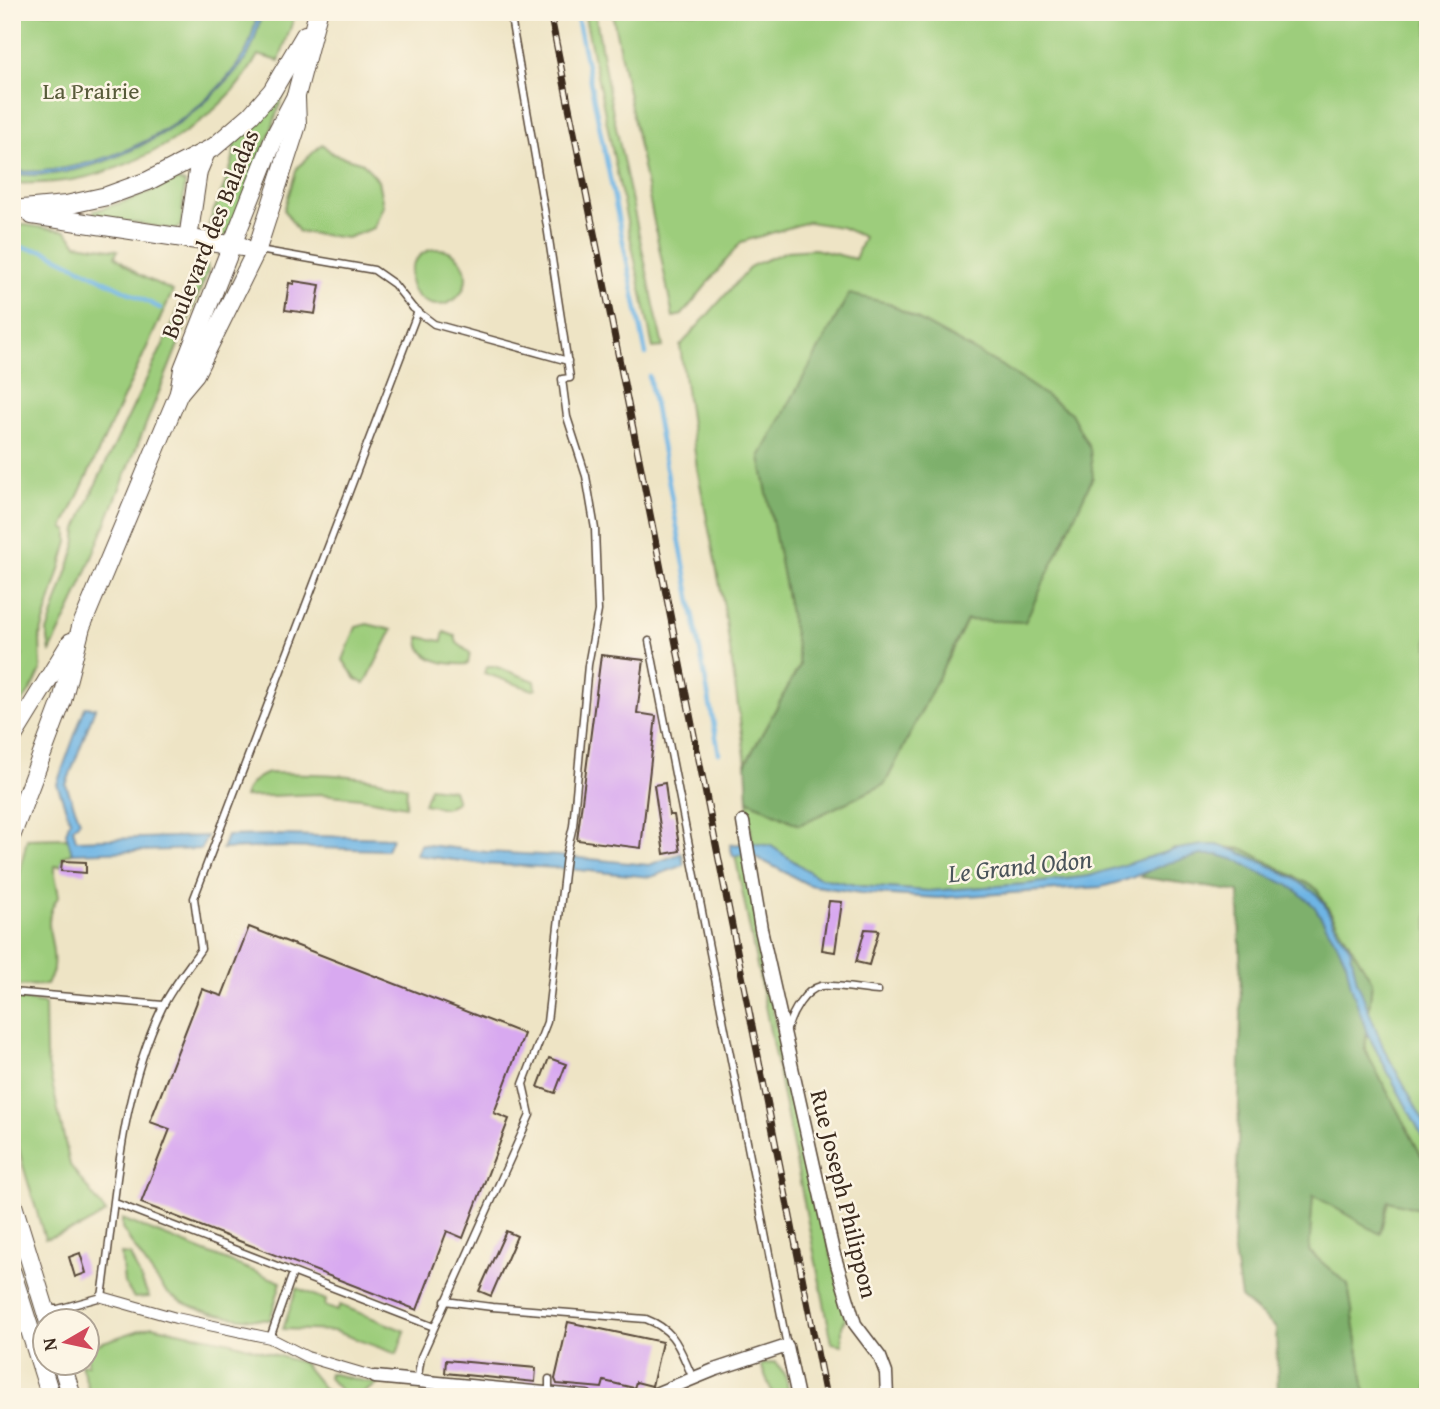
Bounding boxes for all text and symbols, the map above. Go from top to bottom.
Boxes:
park label: La Prairie [43,73,139,108]
street label: Boulevard des Baladas [152,124,268,344]
water label: Le Grand Odon [945,839,1094,893]
street label: Rue Joseph Philippon [802,1086,887,1302]
north arrow [32,1308,102,1378]
text: N [34,1336,64,1353]

